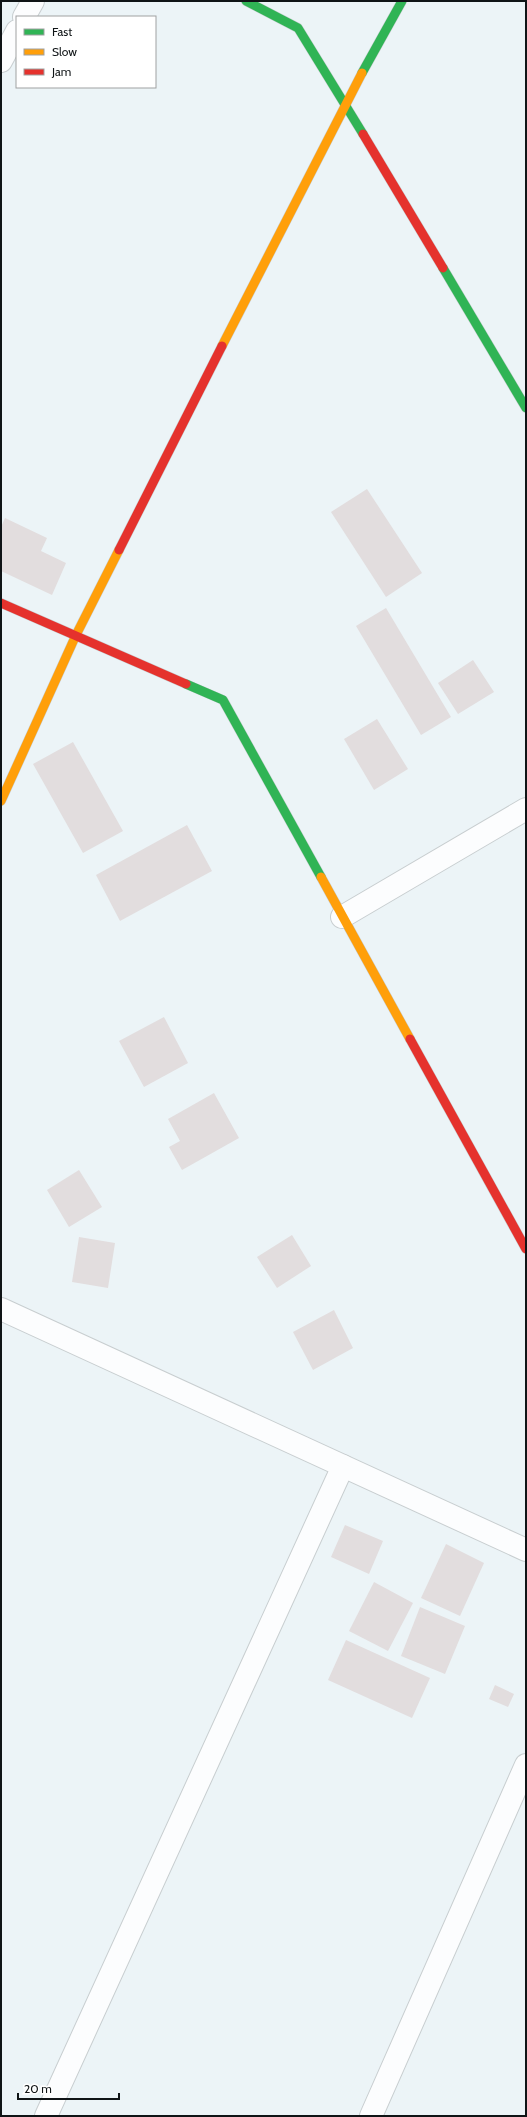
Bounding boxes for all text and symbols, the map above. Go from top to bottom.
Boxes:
legend [16,16,156,88]
text: Fast [52,24,72,39]
text: Slow [52,44,77,59]
text: Jam [51,64,71,79]
scale bar [18,2075,119,2101]
text: 20 m [24,2081,52,2096]

